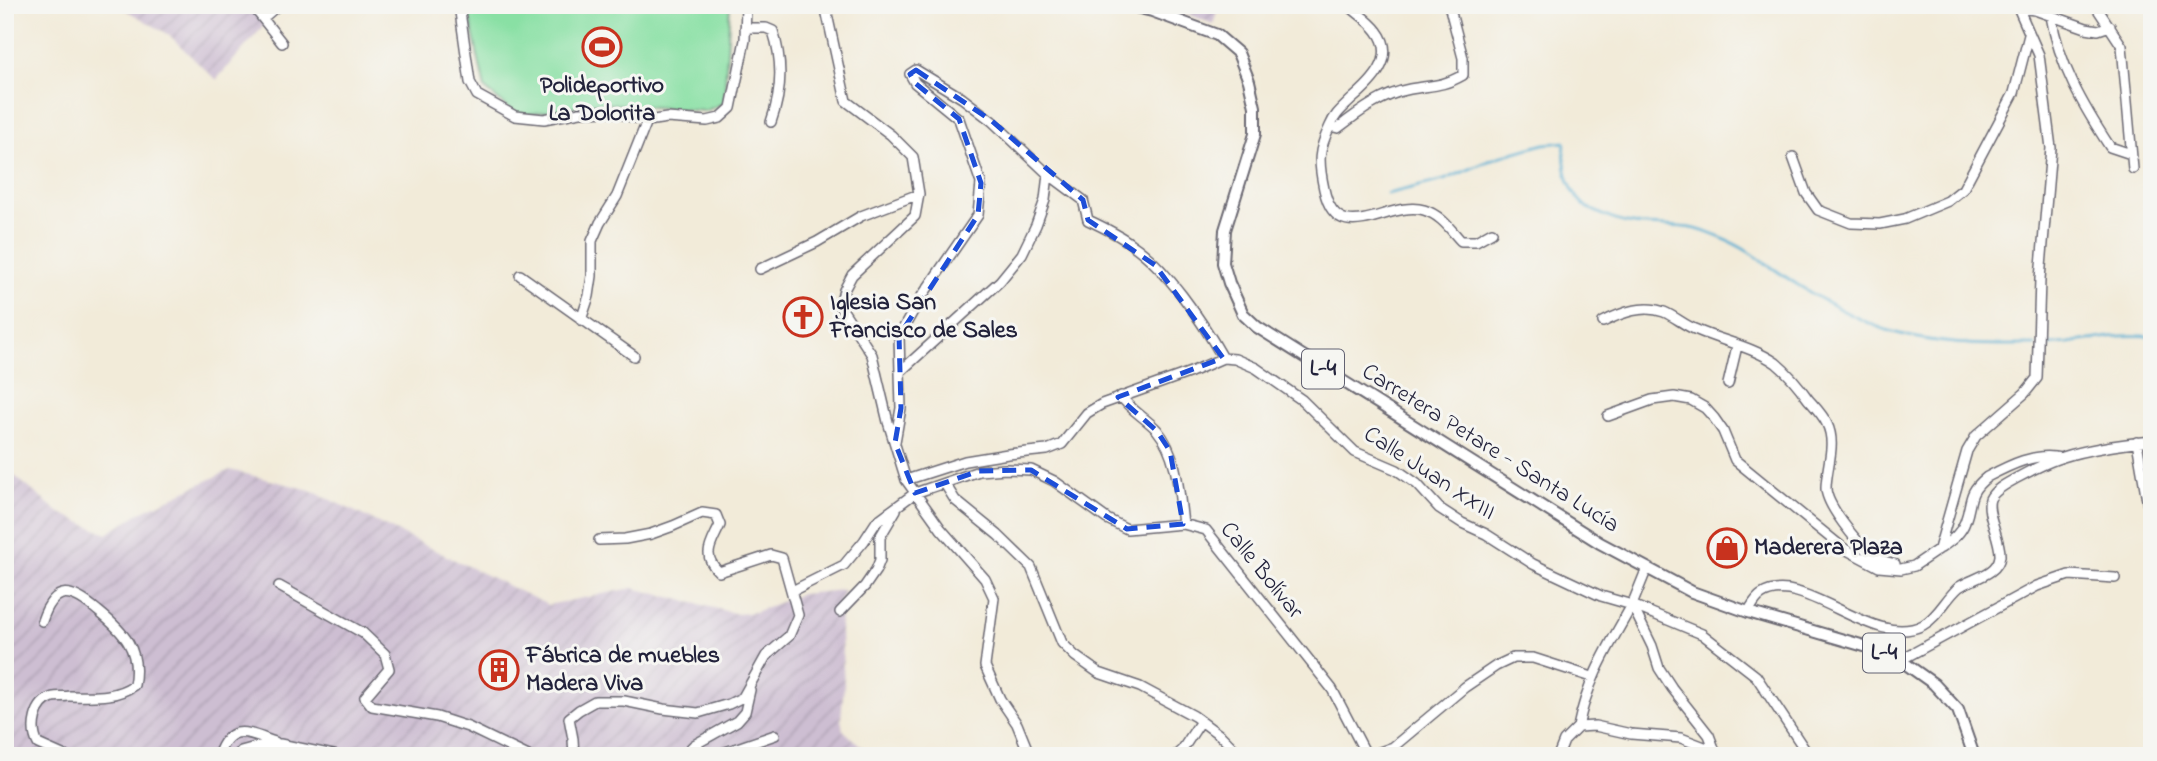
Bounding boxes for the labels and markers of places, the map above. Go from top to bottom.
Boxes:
sports icon: Polideportivo La Dolorita [581,26,623,68]
place label: Polideportivo La Dolorita [540,69,664,132]
place label: Iglesia San Francisco de Sales [829,286,1018,349]
church icon: Iglesia San Francisco de Sales [782,296,824,338]
shop icon: Maderera Plaza [1706,527,1748,569]
place label: Maderera Plaza [1754,531,1903,566]
place label: Fábrica de muebles Madera Viva [525,639,720,702]
building icon: Fábrica de muebles Madera Viva [478,649,520,691]

